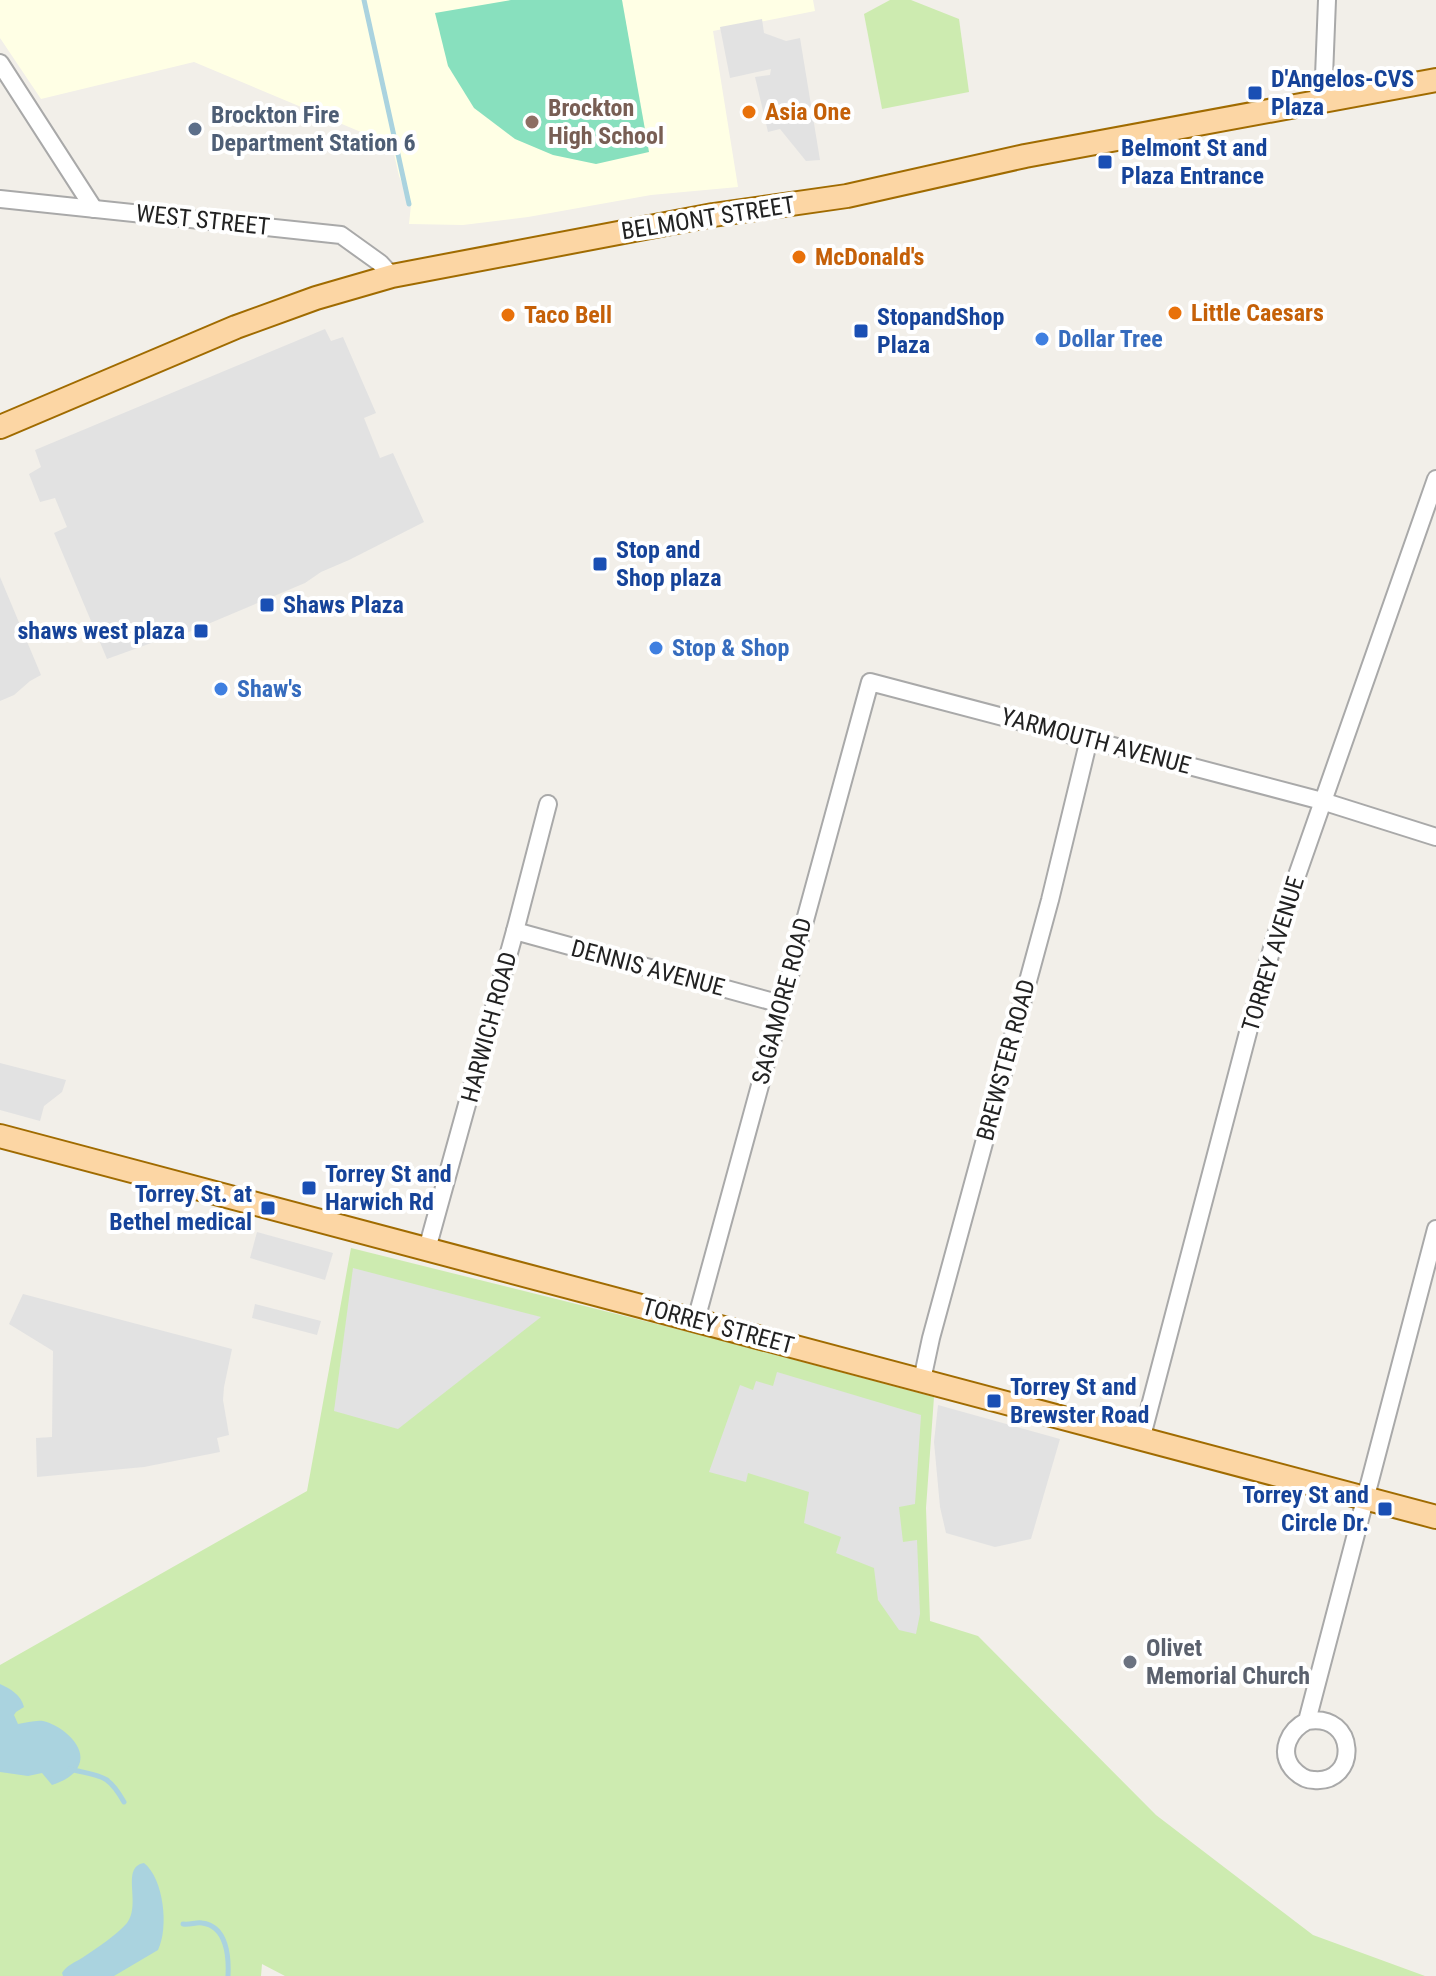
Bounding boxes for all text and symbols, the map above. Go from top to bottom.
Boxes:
place label: D'Angelos-CVS Plaza [1271,65,1414,121]
marker: D'Angelos-CVS Plaza [1246,84,1264,102]
place label: Brockton High School [548,94,664,150]
place label: Asia One [765,98,851,126]
place label: Brockton Fire Department Station 6 [211,101,416,157]
marker: Asia One [740,103,758,121]
marker: Brockton High School [523,113,541,131]
marker: Brockton Fire Department Station 6 [186,120,204,138]
place label: Belmont St and Plaza Entrance [1121,134,1267,190]
marker: Belmont St and Plaza Entrance [1096,153,1114,171]
street label: BELMONT STREET [619,190,797,246]
street label: WEST STREET [135,199,271,241]
place label: McDonald's [815,243,925,271]
marker: McDonald's [790,248,808,266]
place label: Little Caesars [1191,299,1324,327]
place label: Taco Bell [524,301,612,329]
place label: StopandShop Plaza [877,303,1005,359]
marker: Little Caesars [1166,304,1184,322]
marker: Taco Bell [499,306,517,324]
marker: StopandShop Plaza [852,322,870,340]
place label: Dollar Tree [1058,325,1163,353]
marker: Dollar Tree [1033,330,1051,348]
place label: Stop and Shop plaza [616,536,722,592]
marker: Stop and Shop plaza [591,555,609,573]
place label: Shaws Plaza [283,591,404,619]
marker: Shaws Plaza [258,596,276,614]
place label: shaws west plaza [17,617,185,645]
marker: shaws west plaza [192,622,210,640]
place label: Stop & Shop [672,634,789,662]
marker: Stop & Shop [647,639,665,657]
place label: Shaw's [237,675,302,703]
marker: Shaw's [212,680,230,698]
street label: YARMOUTH AVENUE [998,702,1194,780]
street label: TORREY AVENUE [1236,873,1310,1035]
street label: SAGAMORE ROAD [746,915,818,1087]
street label: DENNIS AVENUE [568,934,728,1002]
street label: HARWICH ROAD [455,949,523,1105]
street label: BREWSTER ROAD [971,976,1041,1144]
place label: Torrey St and Harwich Rd [325,1160,452,1216]
marker: Torrey St and Harwich Rd [300,1179,318,1197]
place label: Torrey St. at Bethel medical [109,1180,252,1236]
marker: Torrey St. at Bethel medical [259,1199,277,1217]
street label: TORREY STREET [639,1292,797,1360]
place label: Torrey St and Brewster Road [1010,1373,1150,1429]
marker: Torrey St and Brewster Road [985,1392,1003,1410]
place label: Torrey St and Circle Dr. [1242,1481,1369,1537]
marker: Torrey St and Circle Dr. [1376,1500,1394,1518]
place label: Olivet Memorial Church [1146,1634,1310,1690]
marker: Olivet Memorial Church [1121,1653,1139,1671]

